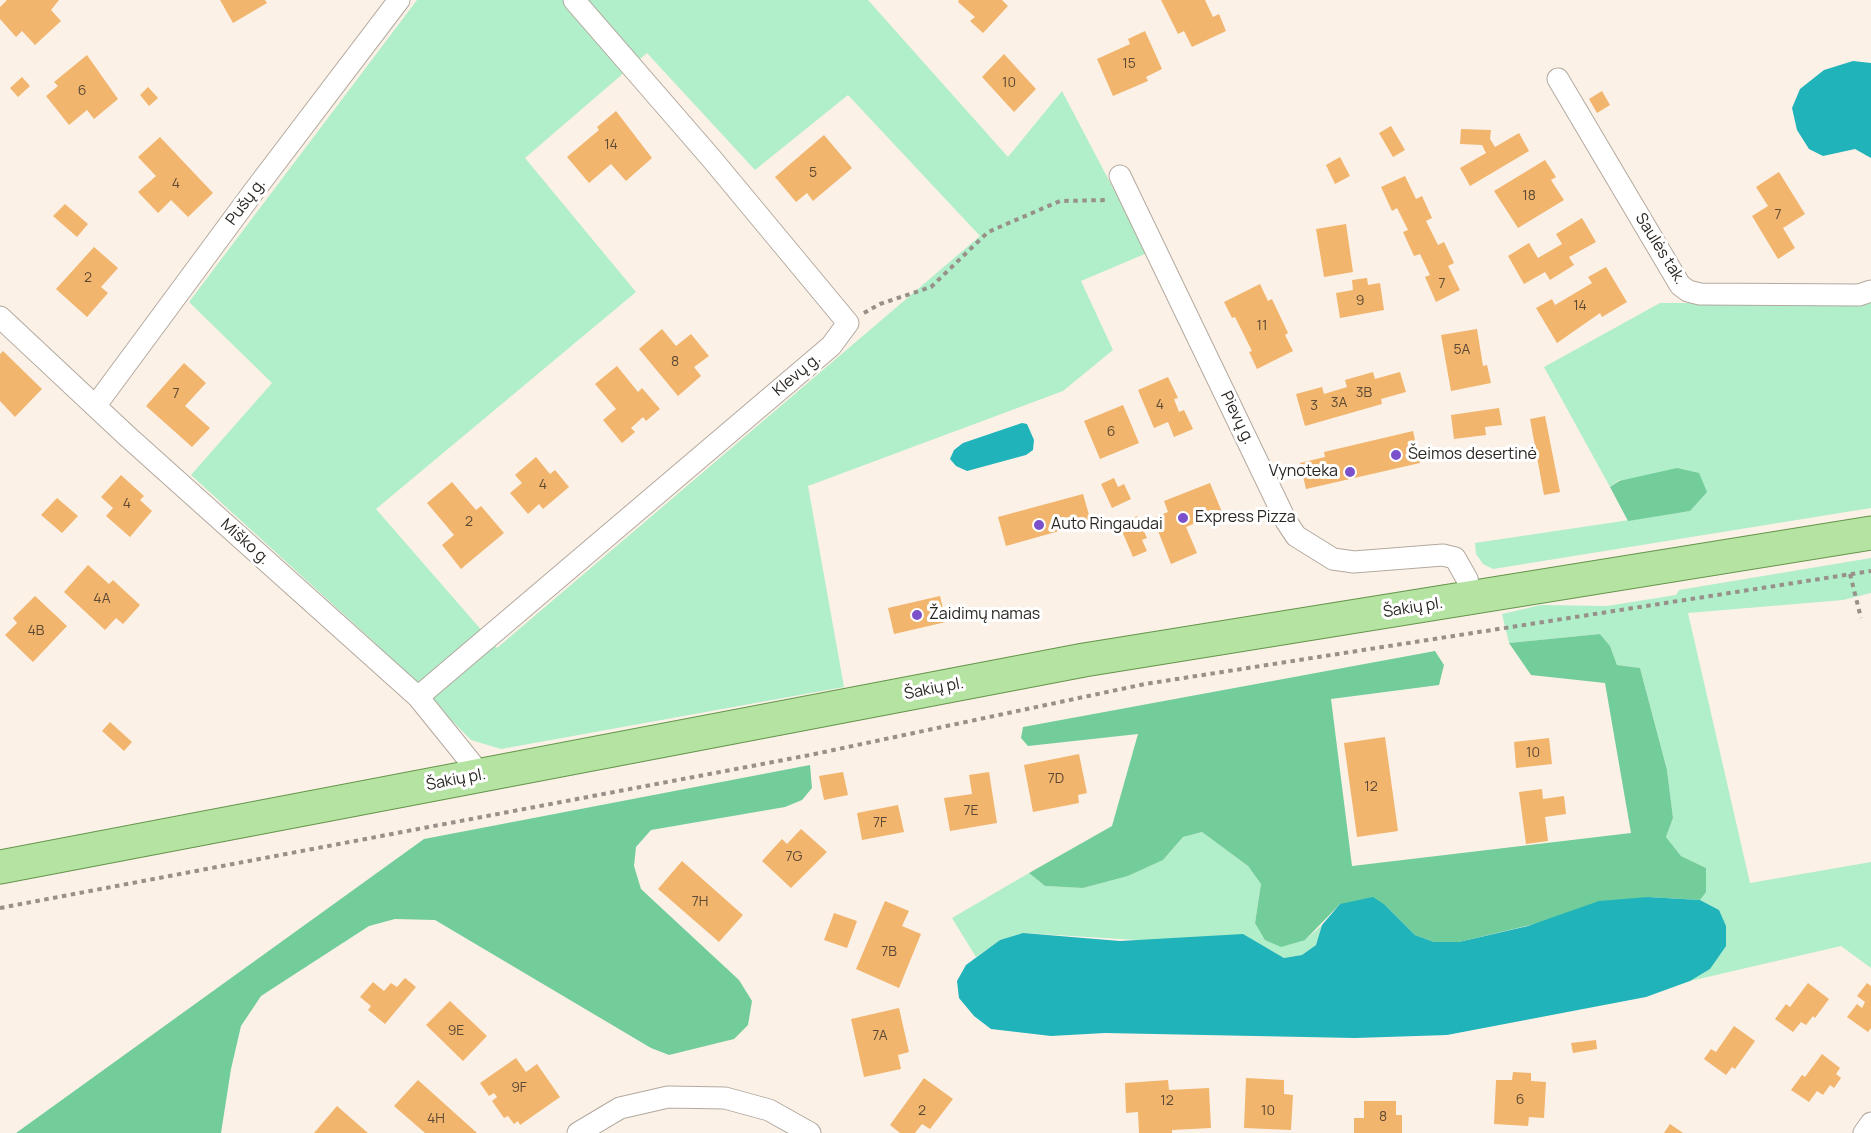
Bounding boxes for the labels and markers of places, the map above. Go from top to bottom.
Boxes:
place label: Šeimos desertinė [1408,445,1537,465]
marker: Šeimos desertinė [1389,448,1403,462]
place label: Vynoteka [1269,462,1338,482]
marker: Vynoteka [1343,465,1357,479]
place label: Express Pizza [1195,508,1296,528]
marker: Express Pizza [1176,511,1190,525]
place label: Auto Ringaudai [1051,515,1163,535]
marker: Auto Ringaudai [1032,518,1046,532]
place label: Žaidimų namas [929,605,1040,625]
marker: Žaidimų namas [910,608,924,622]

